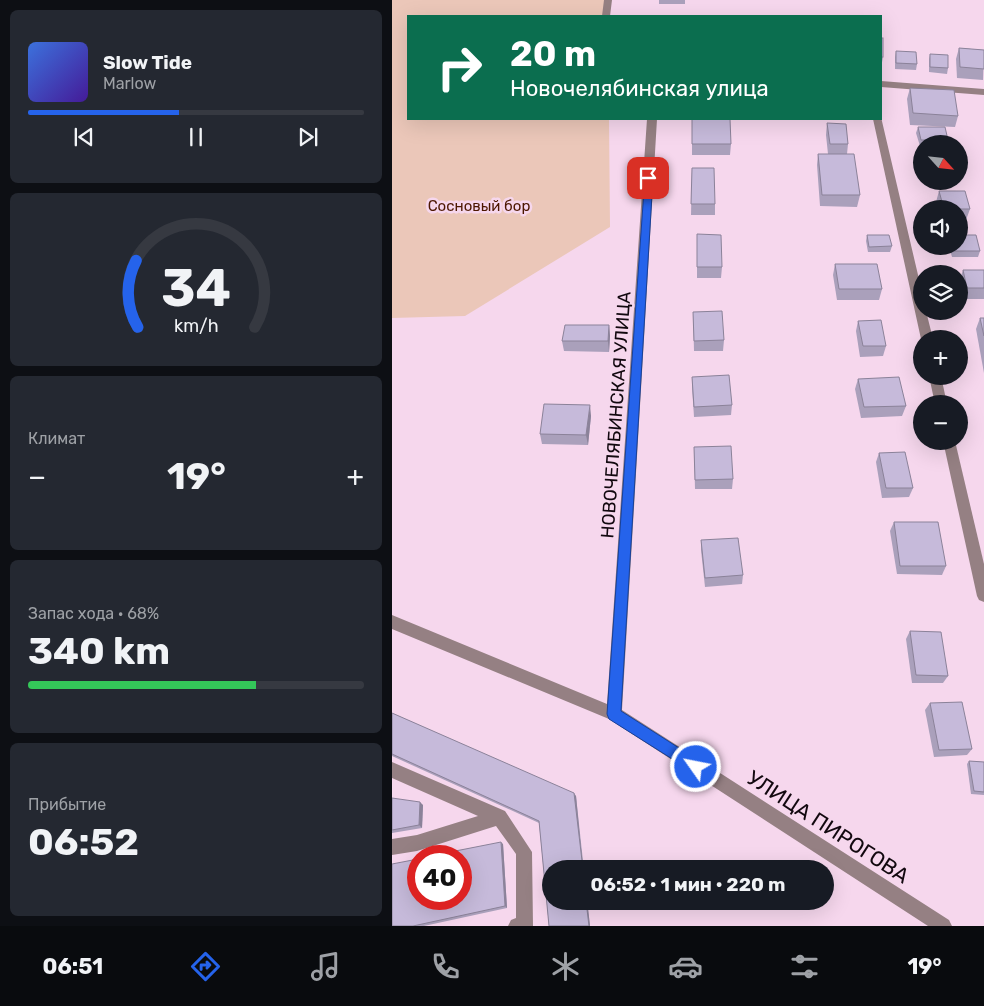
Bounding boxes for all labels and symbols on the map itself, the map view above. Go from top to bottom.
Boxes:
north arrow [913,135,968,190]
pin [627,157,669,199]
park label: Сосновый бор [428,197,530,215]
street label: НОВОЧЕЛЯБИНСКАЯ УЛИЦА [596,291,636,539]
position arrow [669,740,721,792]
street label: УЛИЦА ПИРОГОВА [743,765,914,888]
speed limit sign: 40 [407,845,472,910]

